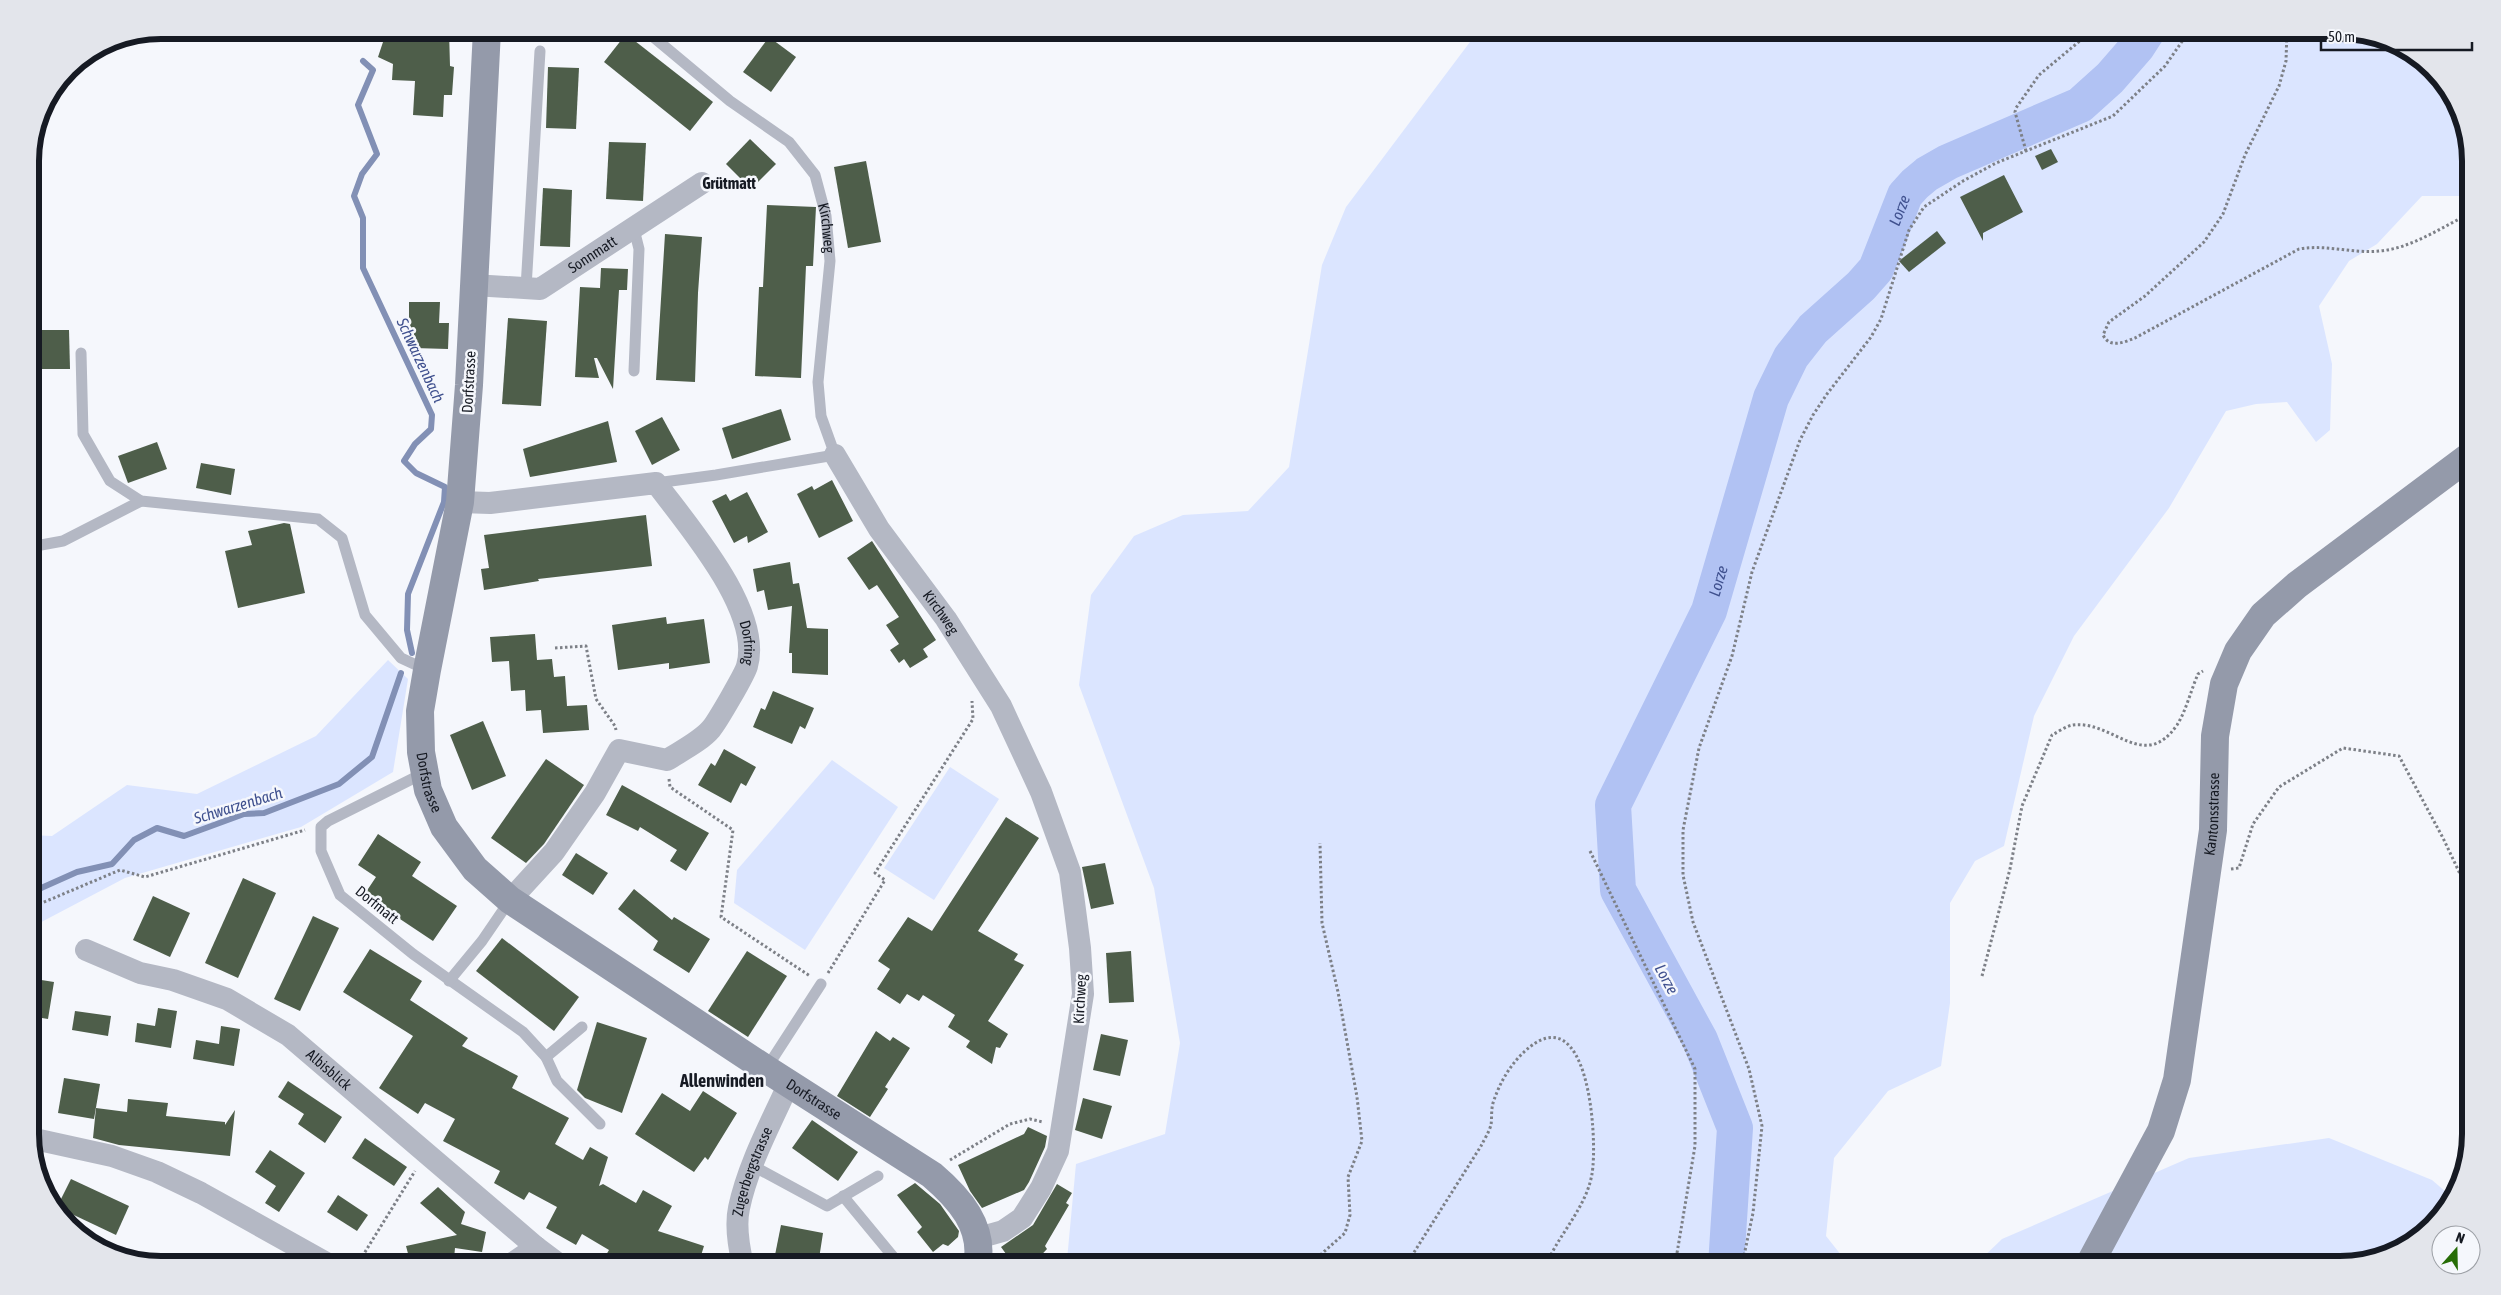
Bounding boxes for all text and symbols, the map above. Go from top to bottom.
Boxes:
scale bar [2321,20,2472,52]
text: 50 m [2328,28,2355,45]
district label: Grütmatt [702,174,756,192]
water label: Lorze [1885,192,1913,228]
street label: Kirchweg [815,201,838,254]
street label: Sonnmatt [565,232,620,276]
water label: Schwarzenbach [393,314,449,405]
street label: Dorfstrasse [458,350,479,413]
water label: Lorze [1705,563,1731,598]
street label: Kirchweg [920,587,963,638]
street label: Dorfring [736,618,758,668]
street label: Dorfstrasse [413,751,446,815]
street label: Kantonsstrasse [2200,772,2222,857]
water label: Schwarzenbach [191,783,285,827]
street label: Dorfmatt [352,882,402,927]
water label: Lorze [1652,961,1682,997]
street label: Kirchweg [1070,973,1089,1024]
street label: Albisblick [303,1045,355,1094]
district label: Allenwinden [679,1070,764,1091]
street label: Dorfstrasse [783,1075,845,1123]
street label: Zugerbergstrasse [729,1124,775,1217]
north arrow [2431,1225,2481,1275]
text: N [2454,1229,2467,1247]

